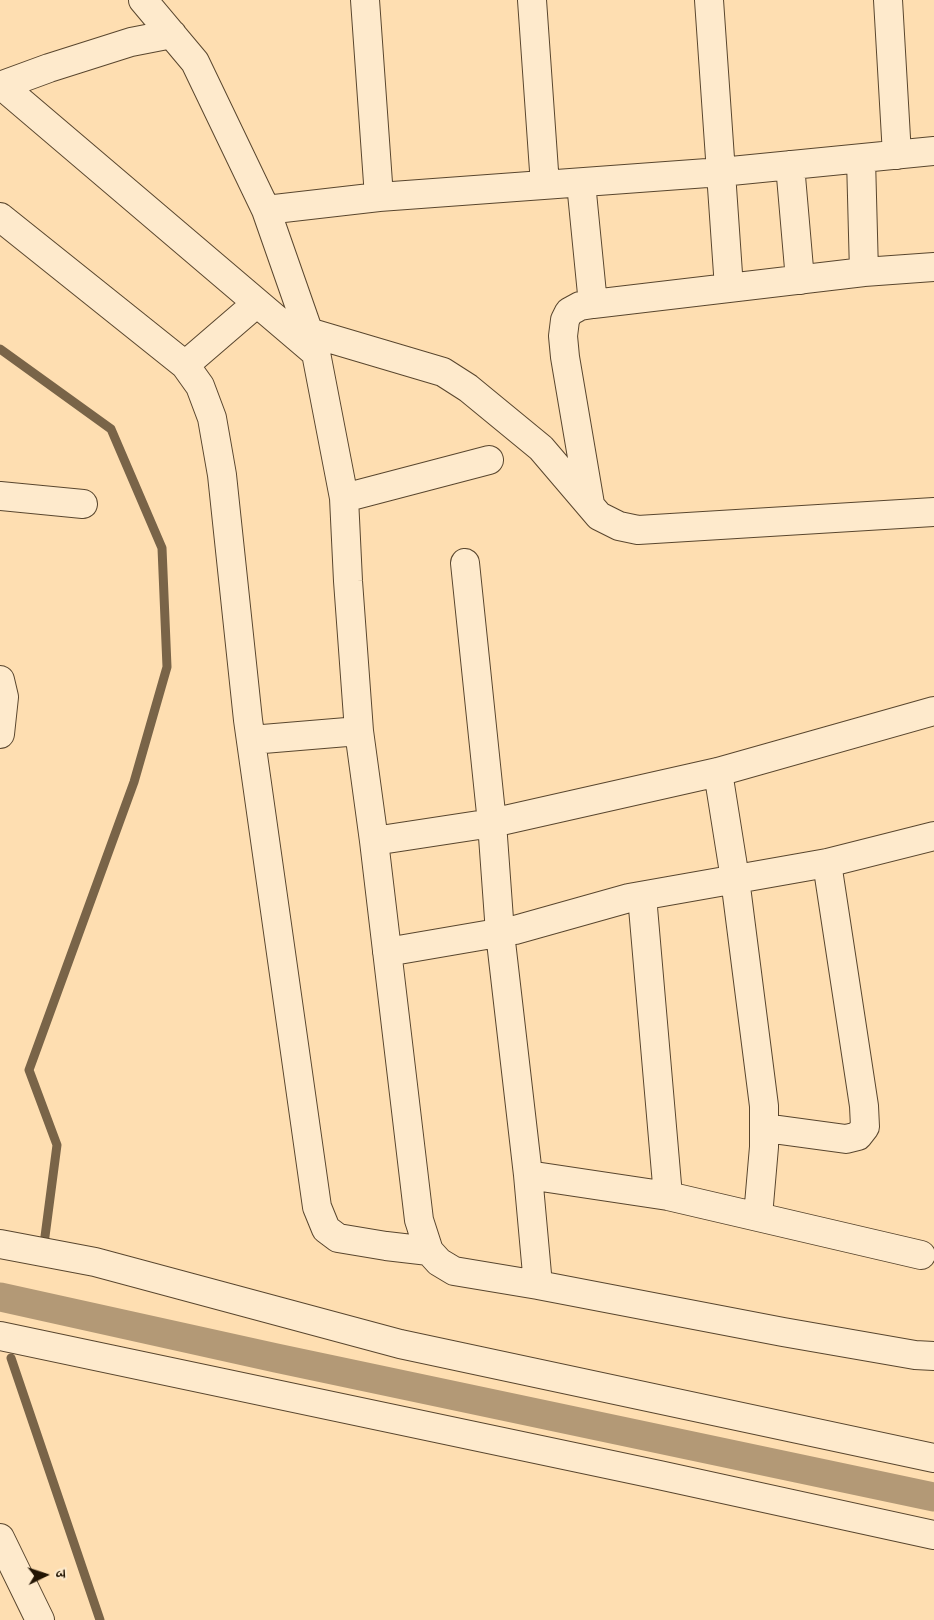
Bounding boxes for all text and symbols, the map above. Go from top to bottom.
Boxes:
north arrow [20,1550,70,1600]
text: उ [52,1570,69,1578]

